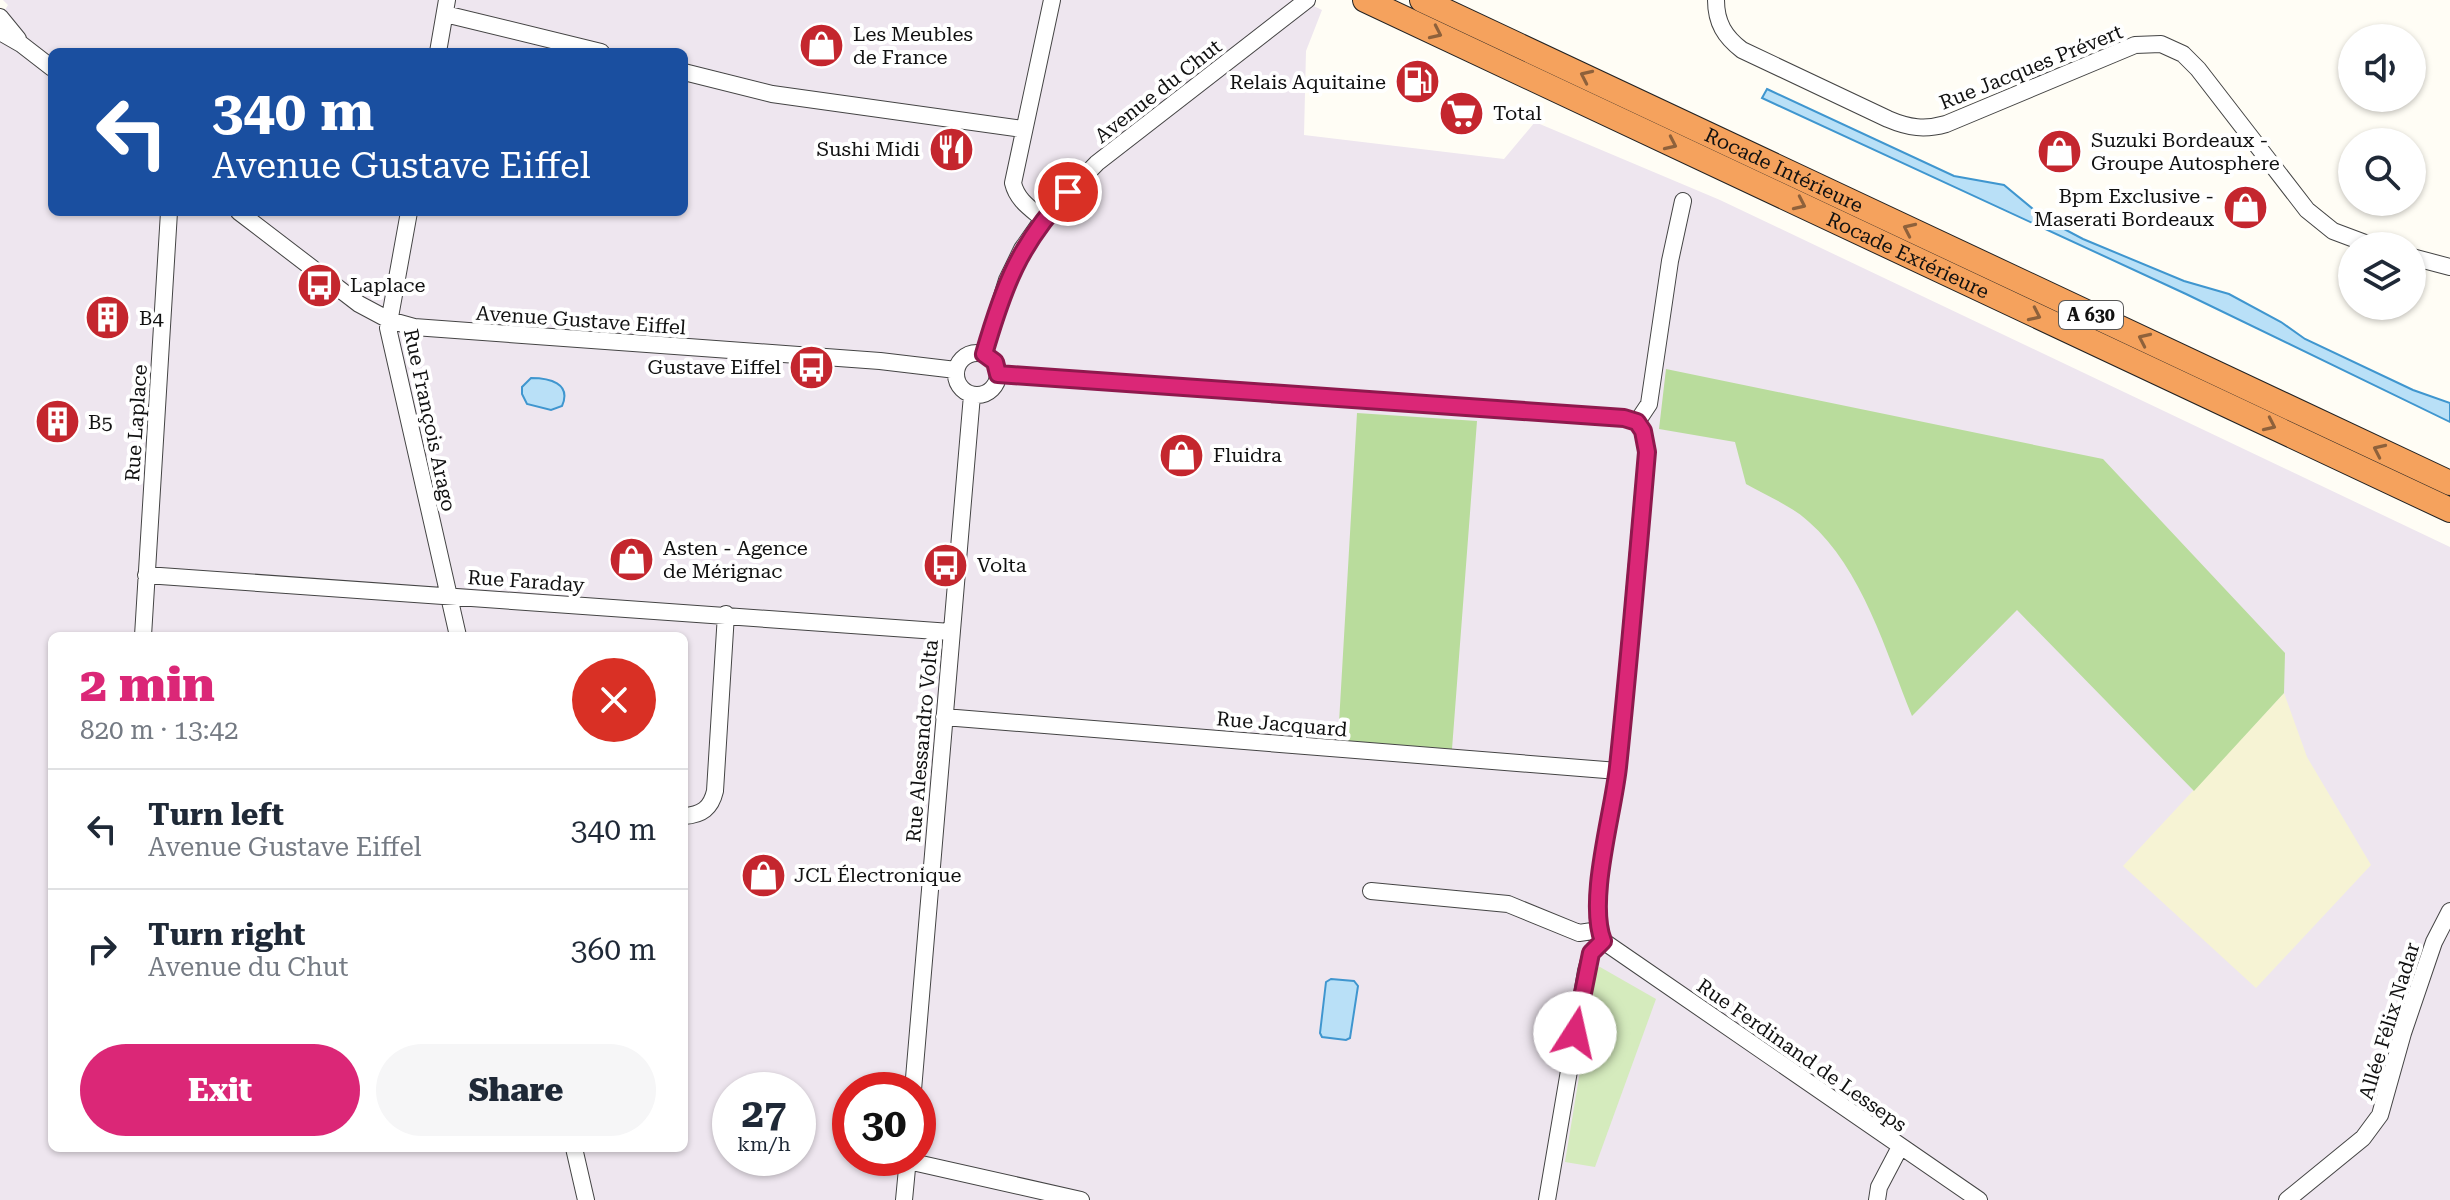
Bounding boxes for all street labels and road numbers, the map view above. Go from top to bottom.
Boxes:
street label: Rue Jacques Prévert [1936,19,2127,115]
street label: Avenue du Chut [1090,34,1227,148]
street label: Rocade Intérieure [1701,123,1867,218]
street label: Rocade Extérieure [1823,207,1993,304]
street label: Avenue Gustave Eiffel [475,301,687,339]
road number: A 630 [2059,301,2123,329]
street label: Rue François Arago [399,327,461,513]
street label: Rue Laplace [120,364,152,482]
street label: Rue Faraday [467,565,586,597]
street label: Rue Alessandro Volta [901,638,943,844]
street label: Rue Jacquard [1215,706,1349,742]
street label: Allée Félix Nadar [2354,940,2424,1102]
street label: Rue Ferdinand de Lesseps [1693,973,1911,1137]

